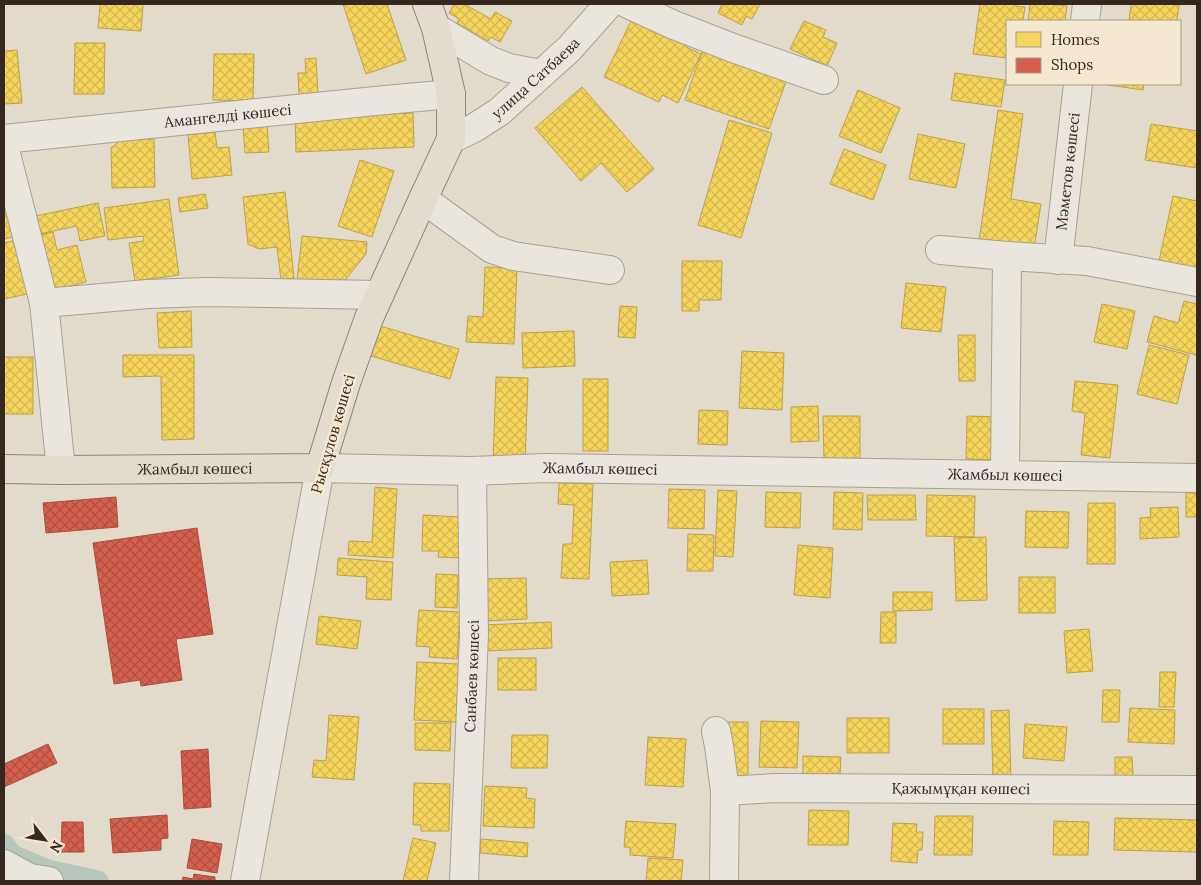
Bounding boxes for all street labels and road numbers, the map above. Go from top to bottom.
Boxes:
street label: улица Сатбаева [488,33,584,123]
street label: Амангелді көшесі [162,100,292,132]
street label: Мәметов көшесі [1051,112,1084,231]
street label: Рысқұлов көшесі [306,372,359,496]
street label: Жамбыл көшесі [543,458,658,479]
street label: Жамбыл көшесі [137,459,253,478]
street label: Жамбыл көшесі [948,464,1063,485]
street label: Санбаев көшесі [460,620,483,733]
street label: Қажымұқан көшесі [892,779,1030,798]

